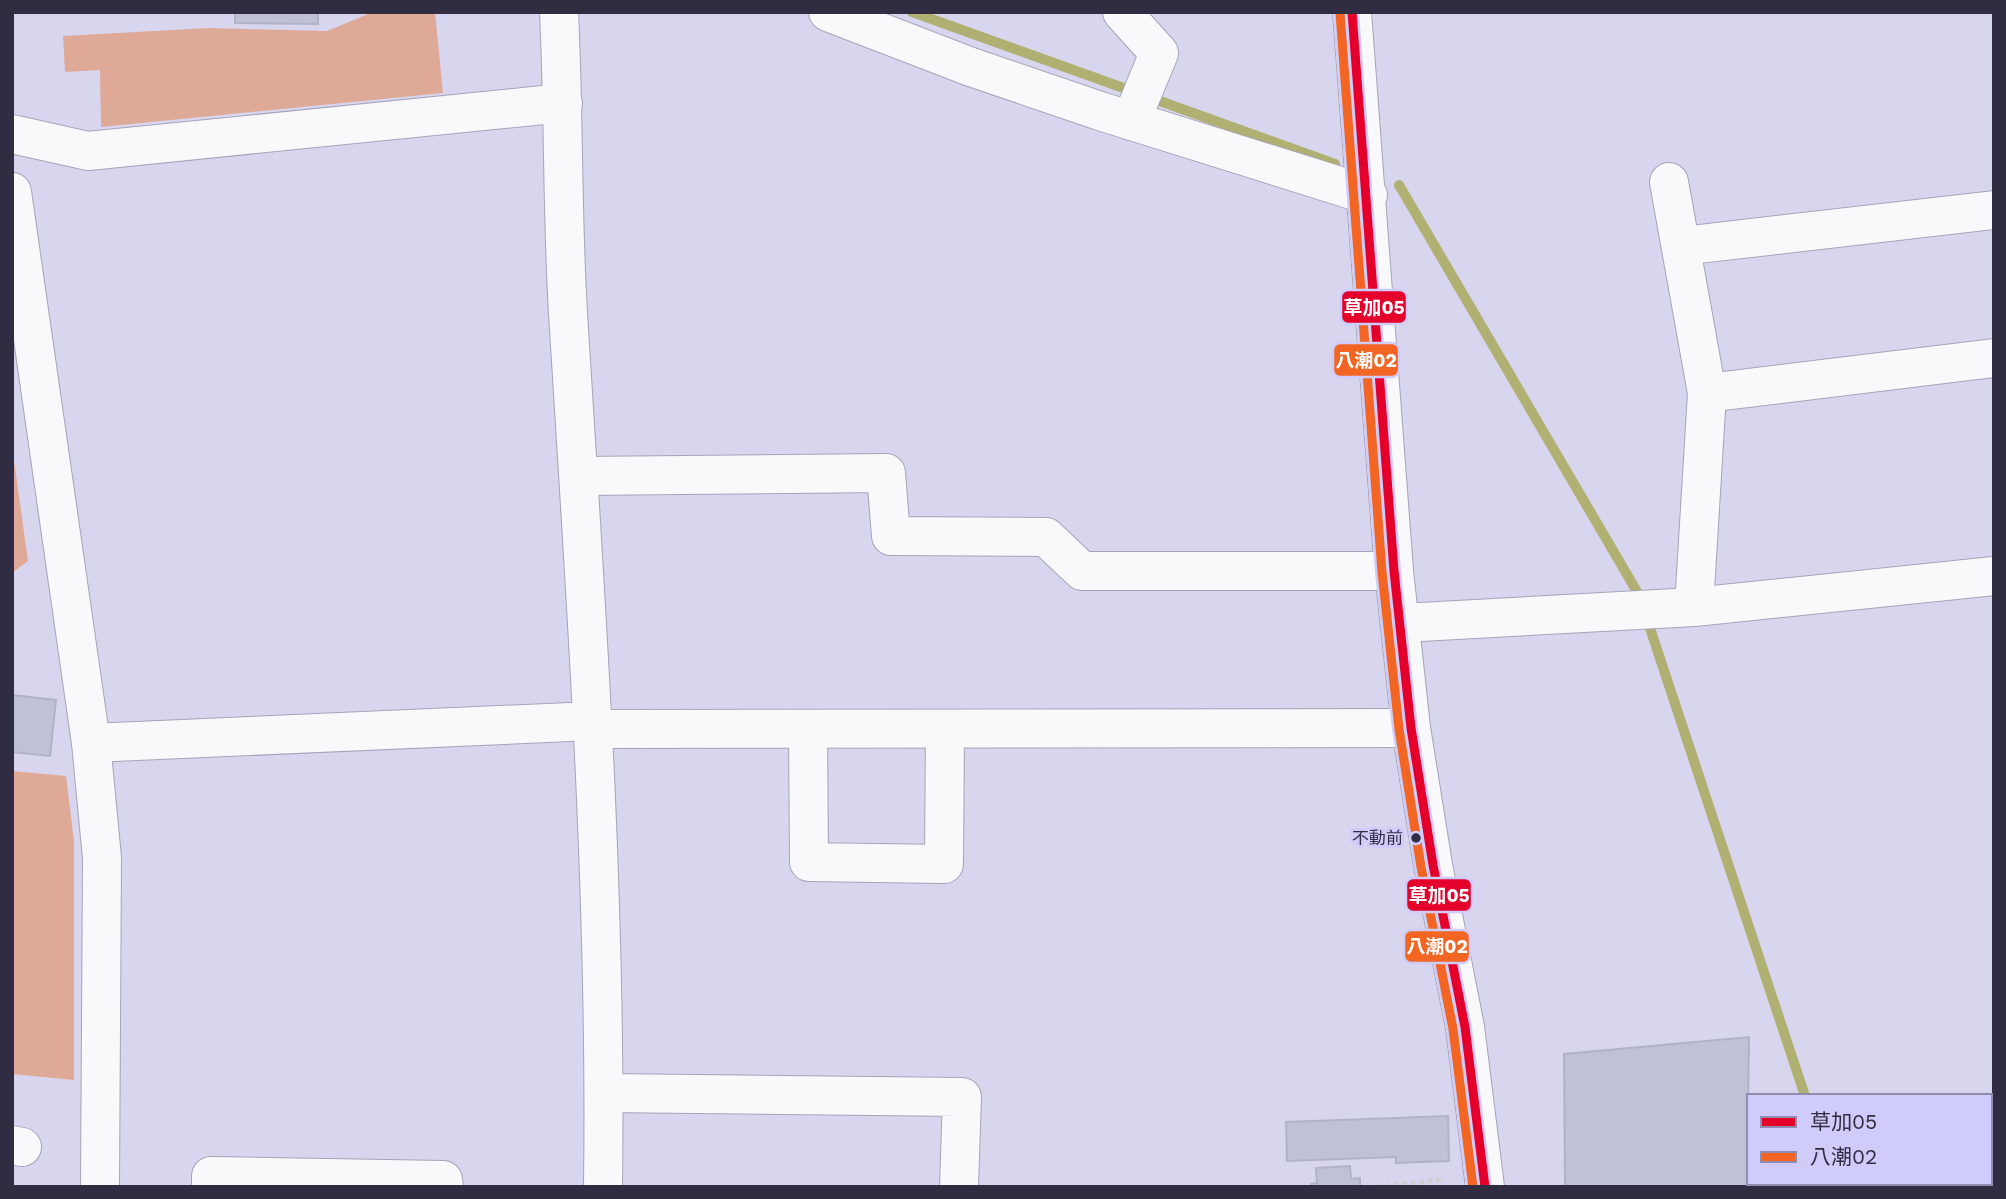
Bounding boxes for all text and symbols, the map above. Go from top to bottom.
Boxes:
line badge: 草加05 [1341,290,1407,324]
text: 草加05 [1343,296,1405,319]
line badge: 八潮02 [1333,343,1399,377]
text: 八潮02 [1335,349,1397,372]
place label: 不動前 [1352,828,1403,848]
marker: 不動前 [1409,831,1423,845]
line badge: 草加05 [1406,878,1472,912]
text: 草加05 [1408,884,1470,907]
line badge: 八潮02 [1404,930,1470,963]
text: 八潮02 [1406,935,1468,958]
legend [1747,1094,1992,1185]
text: 草加05 [1810,1109,1877,1134]
text: 八潮02 [1810,1144,1877,1169]

